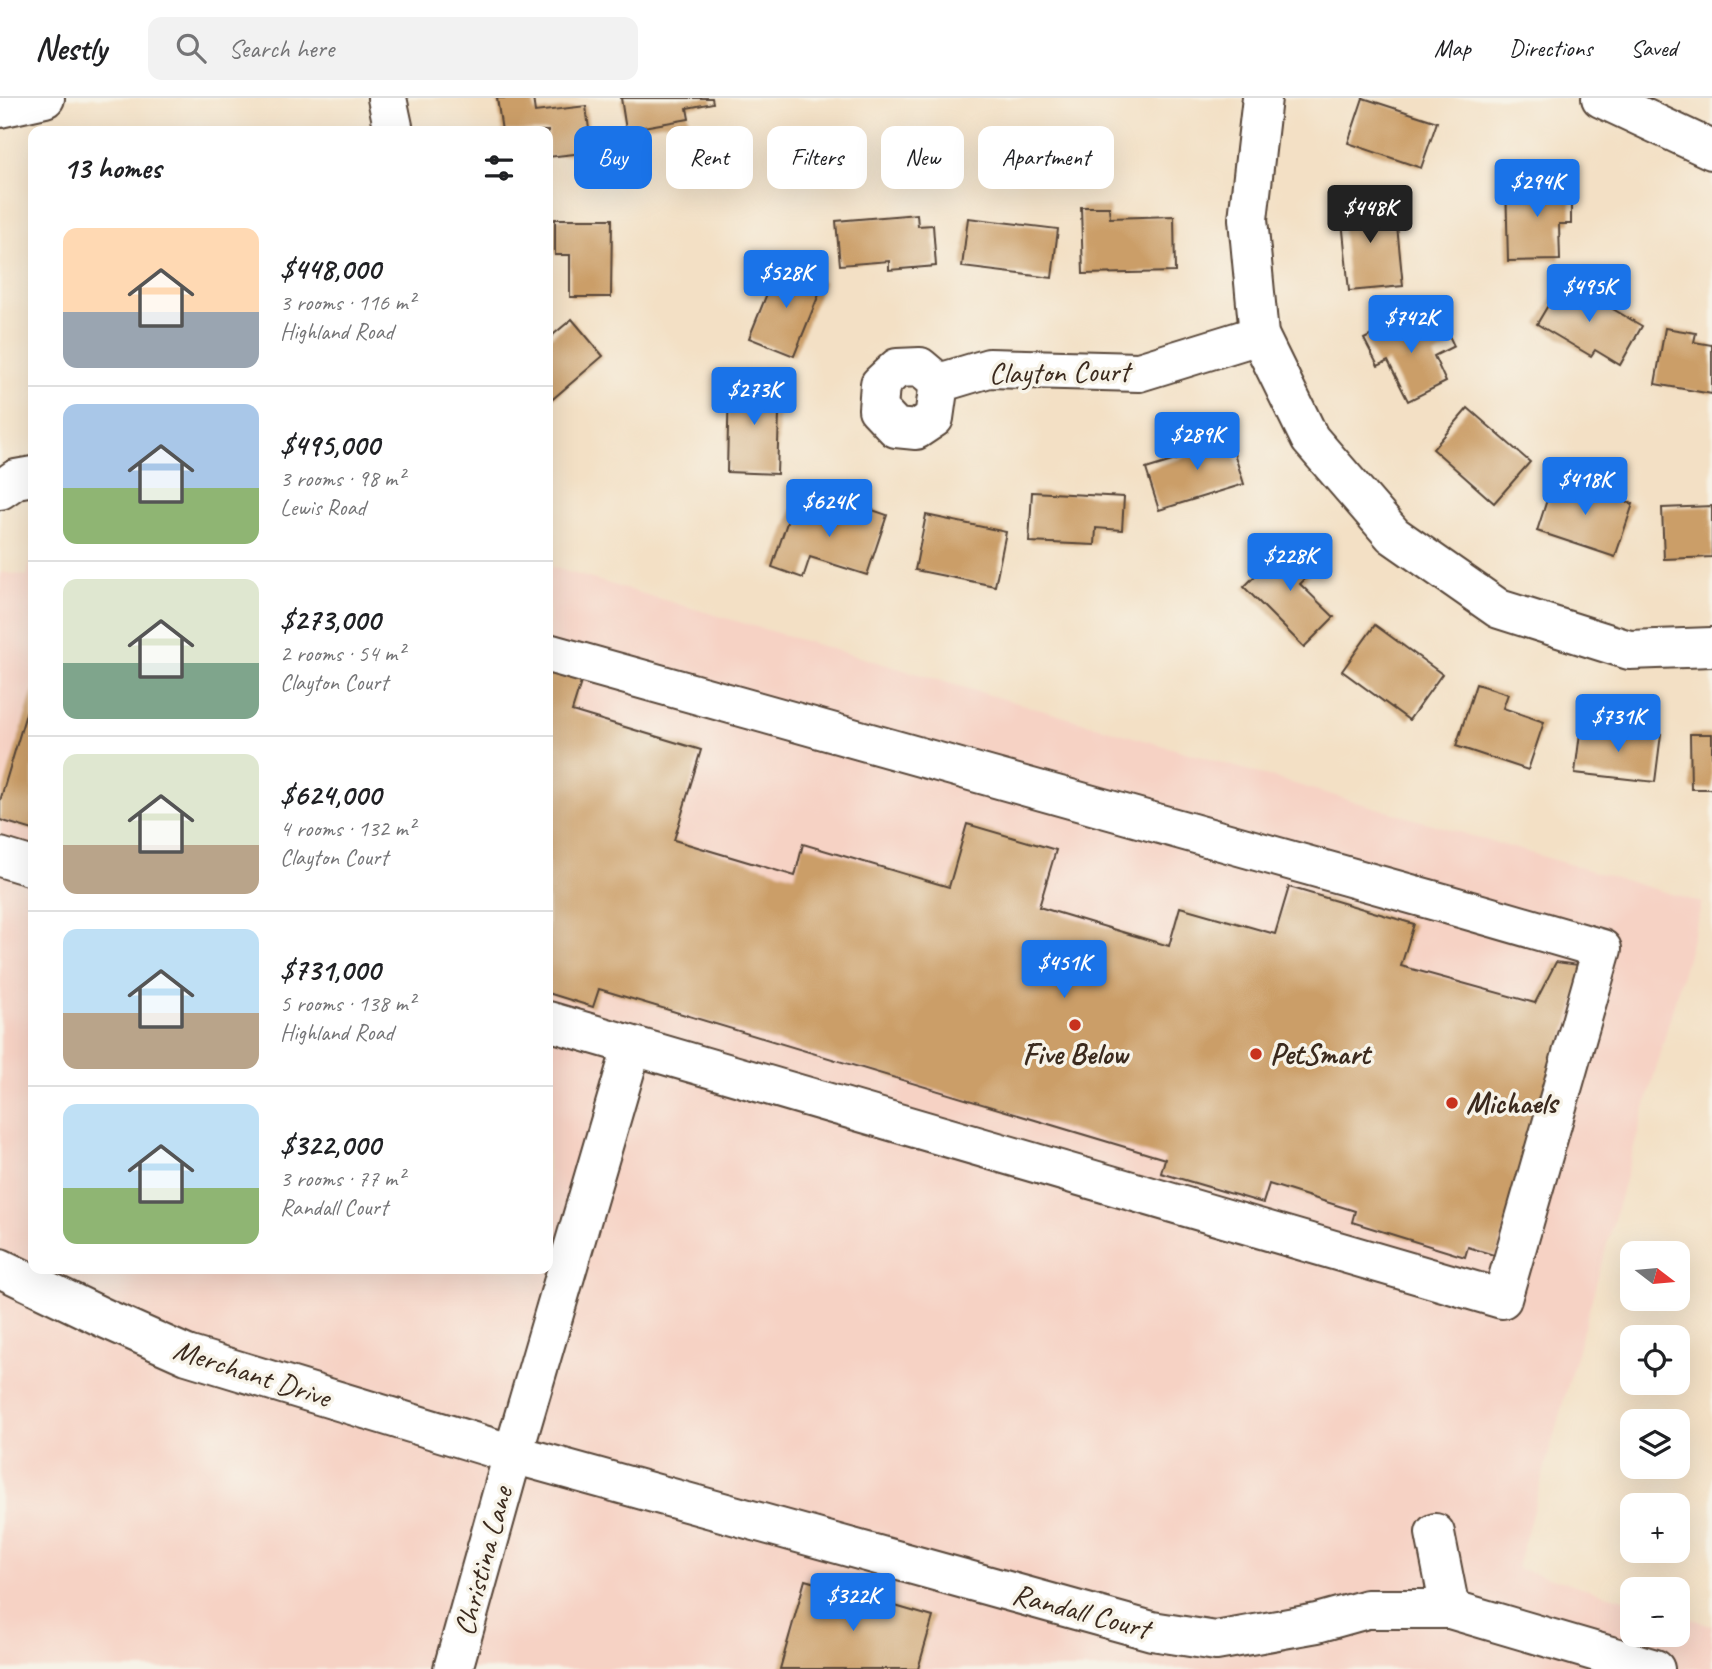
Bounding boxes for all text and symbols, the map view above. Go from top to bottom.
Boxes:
search box [148,17,638,80]
text: Nestly [35,27,106,69]
icon: search [172,29,210,67]
text: Search here [228,32,334,65]
text: Map [1434,33,1471,63]
text: Directions [1509,33,1592,63]
text: Saved [1630,33,1677,63]
chip: Buy [574,126,652,189]
chip: Rent [666,126,753,189]
chip: Filters [767,126,867,189]
chip: New [881,126,964,189]
chip: Apartment [978,126,1114,189]
text: 13 homes [63,149,161,187]
icon: filters [480,149,518,187]
pin: $294K [1488,159,1586,219]
text: $294K [1511,167,1563,196]
pin: $448K [1321,186,1419,245]
text: $448K [1343,193,1397,222]
text: $448,000 [280,250,380,288]
pin: $528K [737,250,835,310]
icon: home [119,256,203,340]
text: $528K [760,258,812,287]
pin: $495K [1540,264,1638,324]
text: $495K [1563,272,1615,301]
text: 3 rooms · 116 m² [280,288,415,317]
pin: $742K [1362,296,1460,355]
text: $742K [1385,303,1438,332]
text: Highland Road [280,317,393,346]
street label: Clayton Court [988,352,1134,392]
pin: $273K [705,368,803,427]
text: $273K [728,375,781,404]
pin: $289K [1148,412,1246,472]
text: $289K [1171,420,1223,449]
text: $495,000 [280,426,380,464]
icon: home [119,432,203,516]
pin: $418K [1536,458,1634,517]
text: 3 rooms · 98 m² [280,464,404,493]
text: $418K [1558,465,1612,494]
pin: $624K [780,480,878,539]
text: $624K [802,487,856,516]
text: Lewis Road [280,493,366,522]
pin: $228K [1241,533,1339,593]
text: $228K [1263,541,1317,570]
text: $273,000 [280,601,380,639]
icon: home [119,607,203,691]
text: 2 rooms · 54 m² [280,639,404,668]
text: Clayton Court [280,668,388,697]
pin: $731K [1569,694,1667,754]
text: $731K [1592,702,1645,731]
text: $624,000 [280,776,381,814]
icon: home [119,782,203,866]
text: 4 rooms · 132 m² [280,814,415,843]
text: Clayton Court [280,843,388,872]
pin: $451K [1015,940,1113,1000]
text: $451K [1038,948,1090,977]
text: $731,000 [280,951,380,989]
icon: home [119,957,203,1041]
text: 5 rooms · 138 m² [280,989,415,1018]
marker: Five Below [1067,1017,1083,1033]
text: Highland Road [280,1018,393,1047]
place label: Five Below [1022,1035,1130,1073]
place label: PetSmart [1270,1035,1373,1073]
marker: PetSmart [1248,1046,1264,1062]
place label: Michaels [1466,1084,1561,1122]
marker: Michaels [1444,1095,1460,1111]
text: $322,000 [280,1126,380,1164]
icon: home [119,1132,203,1216]
text: 3 rooms · 77 m² [280,1164,404,1193]
text: Randall Court [280,1193,388,1222]
north arrow [1620,1241,1690,1311]
map controls [1620,1241,1690,1647]
button: locate [1620,1325,1690,1395]
street label: Merchant Drive [169,1330,337,1417]
button: layers [1620,1409,1690,1479]
street label: Christina Lane [445,1480,522,1640]
button: + [1620,1493,1690,1563]
pin: $322K [804,1574,902,1633]
street label: Randall Court [1008,1574,1158,1649]
button: − [1620,1577,1690,1647]
text: $322K [826,1581,880,1610]

